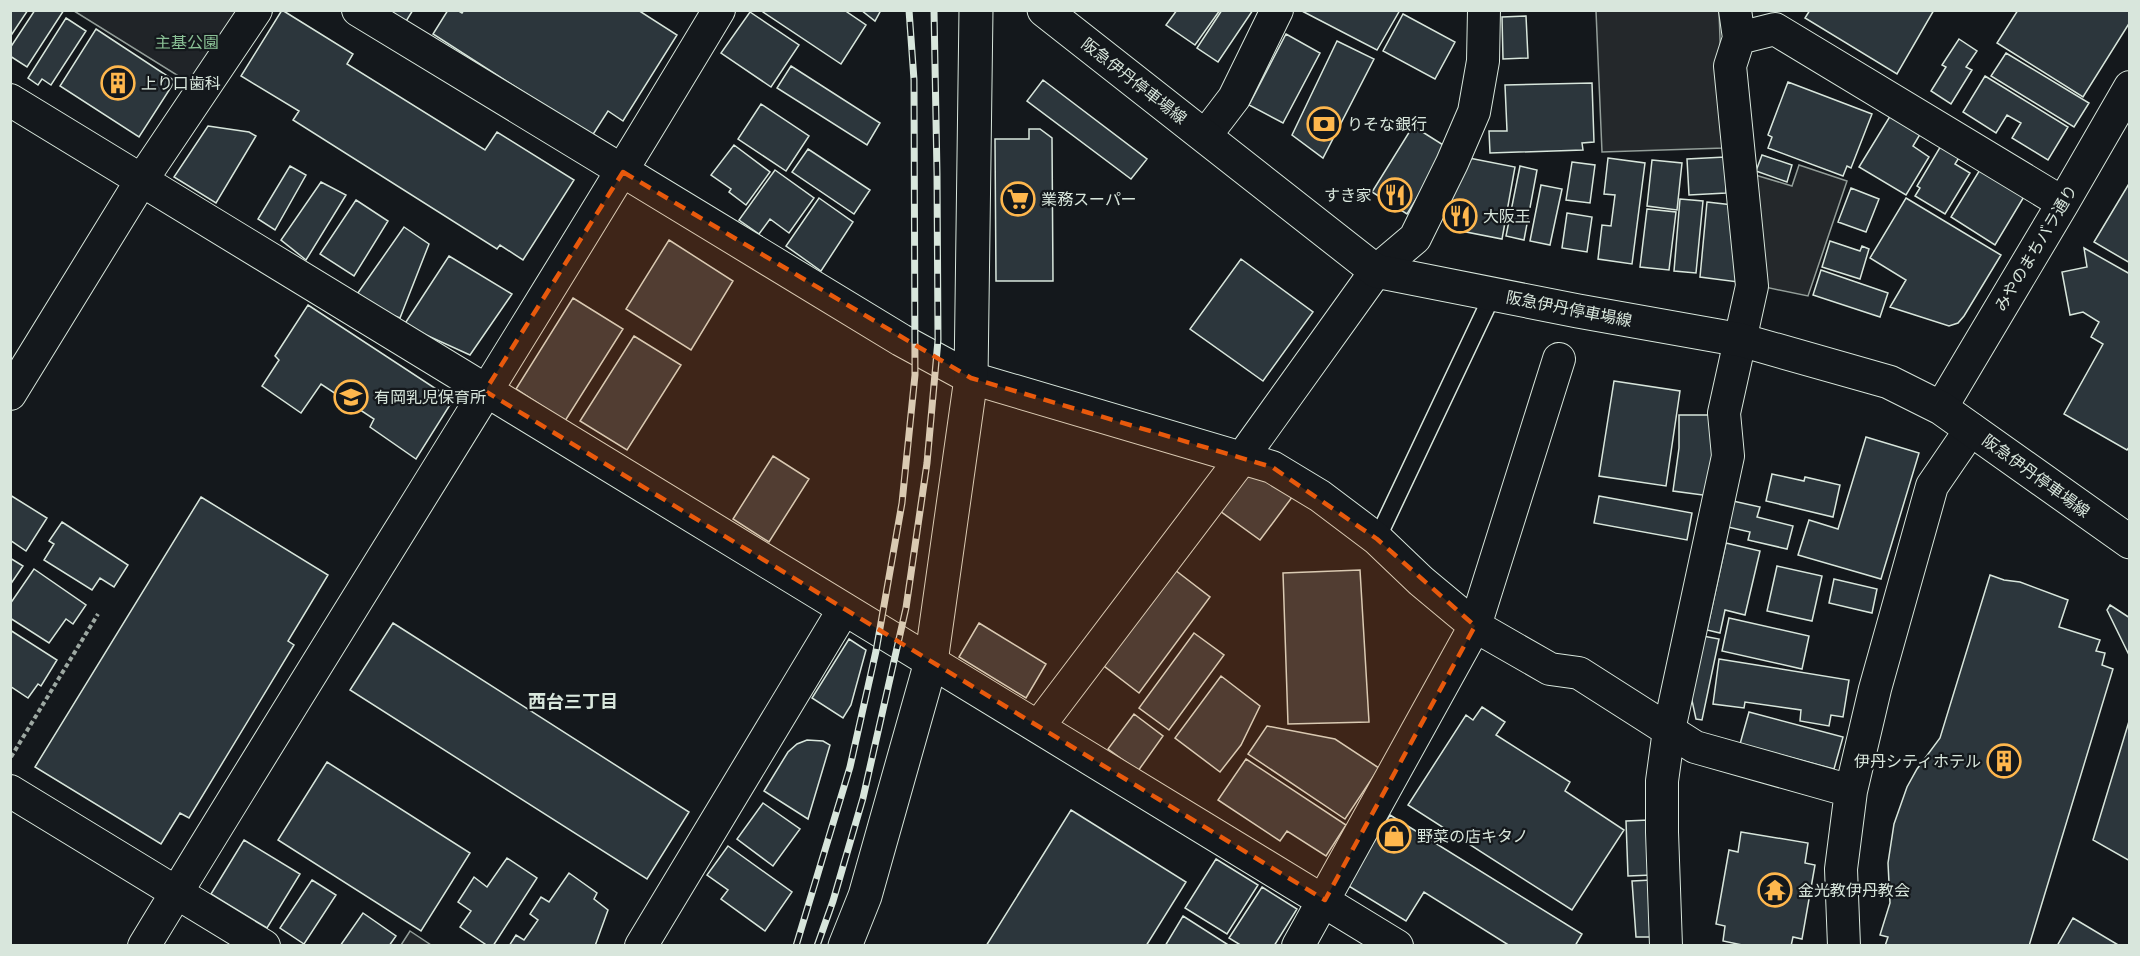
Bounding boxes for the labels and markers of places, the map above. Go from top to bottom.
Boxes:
building icon: 上り口歯科 [100,65,136,101]
place label: 上り口歯科 [141,74,221,93]
bank icon: りそな銀行 [1306,106,1342,142]
place label: りそな銀行 [1347,115,1427,134]
restaurant icon: すき家 [1377,177,1413,213]
supermarket icon: 業務スーパー [1000,181,1036,217]
place label: すき家 [1324,186,1372,205]
place label: 業務スーパー [1041,190,1137,209]
restaurant icon: 大阪王 [1442,198,1478,234]
place label: 大阪王 [1483,207,1531,226]
school or university icon: 有岡乳児保育所 [333,379,369,415]
place label: 有岡乳児保育所 [374,388,486,407]
building icon: 伊丹シティホテル [1986,743,2022,779]
place label: 伊丹シティホテル [1854,752,1981,771]
shop icon: 野菜の店キタノ [1376,818,1412,854]
place label: 野菜の店キタノ [1417,827,1529,846]
temple icon: 金光教伊丹教会 [1757,872,1793,908]
place label: 金光教伊丹教会 [1798,881,1910,900]

